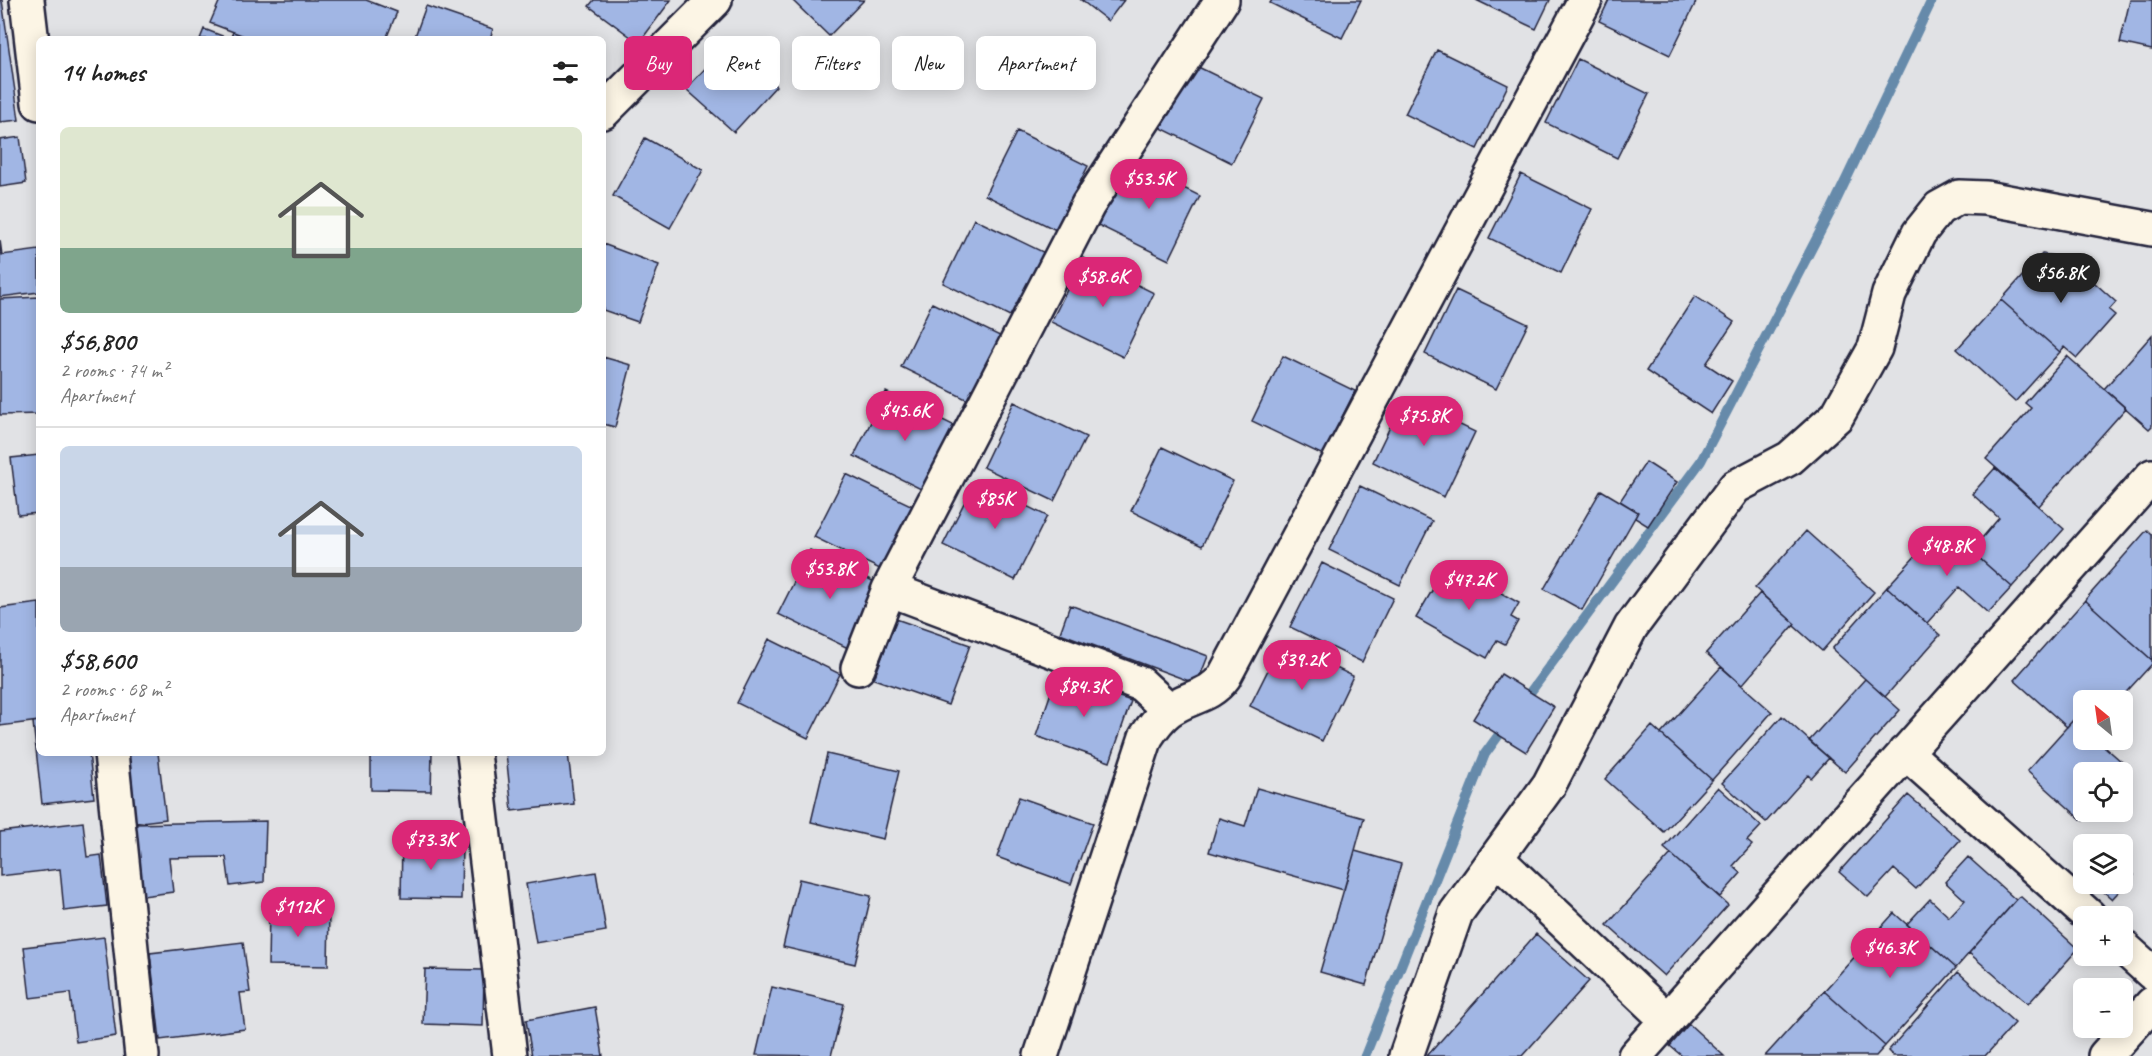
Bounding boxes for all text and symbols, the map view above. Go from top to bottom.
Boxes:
chip: Buy [624,36,692,90]
chip: Rent [704,36,780,90]
chip: Filters [792,36,880,90]
chip: New [892,36,964,90]
chip: Apartment [976,36,1096,90]
text: 14 homes [60,56,145,89]
icon: filters [549,56,582,89]
pin: $53.5K [1100,159,1198,210]
icon: home [267,166,375,274]
text: $53.5K [1124,166,1174,191]
pin: $56.8K [2012,253,2110,304]
pin: $58.6K [1054,257,1152,308]
text: $56.8K [2036,260,2086,285]
text: $58.6K [1078,264,1128,289]
text: $56,800 [60,325,135,358]
text: 2 rooms · 74 m² [60,358,168,383]
text: Apartment [60,383,133,408]
pin: $45.6K [856,391,954,442]
pin: $75.8K [1375,396,1473,447]
text: $45.6K [880,398,930,423]
text: $75.8K [1399,403,1449,428]
pin: $85K [959,479,1031,530]
icon: home [267,485,375,593]
text: $85K [977,486,1013,511]
pin: $48.8K [1898,526,1996,577]
text: $48.8K [1922,533,1972,558]
pin: $53.8K [781,549,879,600]
text: $53.8K [805,556,855,581]
pin: $47.2K [1420,560,1518,611]
text: $47.2K [1444,567,1494,592]
pin: $39.2K [1253,640,1351,691]
text: $58,600 [60,644,135,677]
text: $39.2K [1277,647,1327,672]
pin: $84.3K [1035,667,1133,718]
text: $84.3K [1059,674,1109,699]
text: 2 rooms · 68 m² [60,677,168,702]
north arrow [2073,690,2133,750]
map controls [2073,690,2133,1038]
text: Apartment [60,702,133,727]
button: locate [2073,762,2133,822]
pin: $73.3K [382,820,480,871]
text: $73.3K [406,827,456,852]
button: layers [2073,834,2133,894]
pin: $112K [256,887,340,938]
text: $112K [275,894,321,919]
button: + [2073,906,2133,966]
pin: $46.3K [1841,928,1939,979]
text: $46.3K [1865,935,1915,960]
button: − [2073,978,2133,1038]

